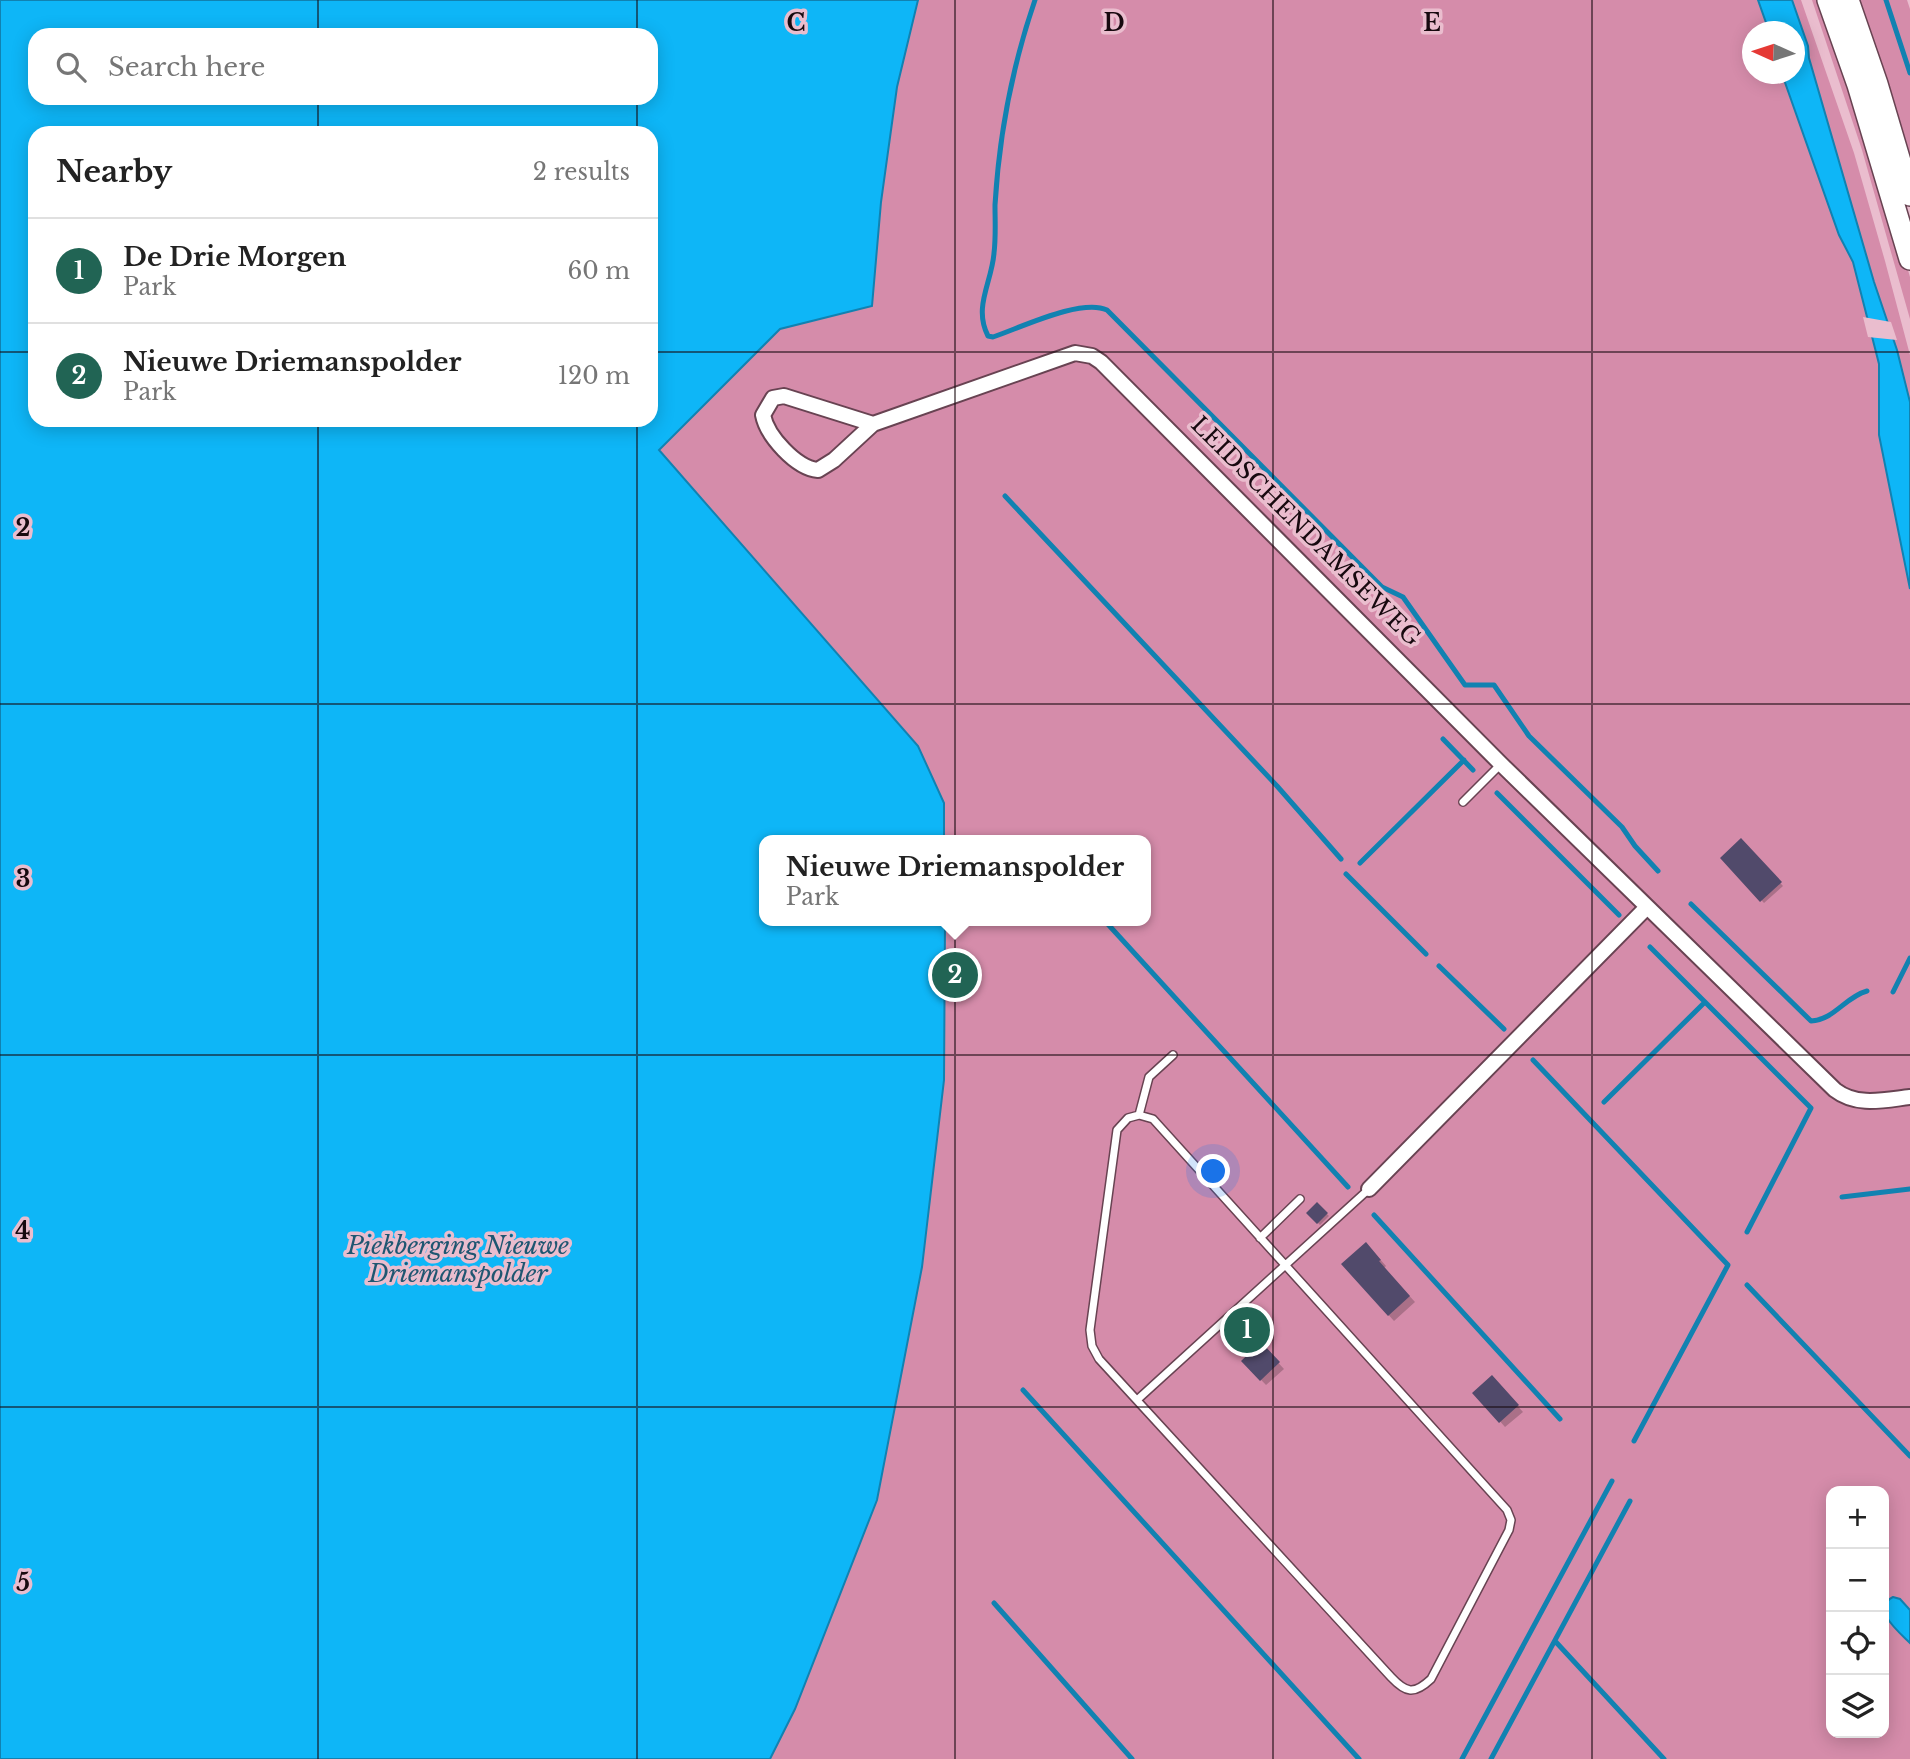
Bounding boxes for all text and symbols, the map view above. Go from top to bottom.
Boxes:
text: C [787,9,805,37]
text: D [1103,9,1125,37]
text: E [1423,9,1441,37]
north arrow [1742,21,1805,84]
search box [28,28,658,105]
icon: search [52,48,90,86]
text: Search here [108,51,265,83]
text: Nearby [56,153,172,190]
text: 2 results [533,158,630,186]
text: De Drie Morgen [123,241,346,273]
text: 1 [74,257,84,285]
text: 60 m [568,257,630,285]
text: Park [123,273,176,301]
text: Nieuwe Driemanspolder [123,346,461,378]
text: 2 [72,362,86,390]
text: 120 m [558,362,630,390]
text: Park [123,378,176,406]
street label: LEIDSCHENDAMSEWEG [1185,410,1427,652]
text: 2 [16,514,30,542]
popup [759,835,1151,926]
text: Nieuwe Driemanspolder [786,851,1124,883]
text: 3 [16,865,30,893]
text: Park [786,883,839,911]
pin: 2 [932,949,978,1001]
your location [1196,1154,1230,1188]
text: 4 [15,1217,31,1245]
water label: Piekberging Nieuwe Driemanspolder [346,1231,569,1288]
pin: 1 [1224,1304,1270,1356]
map controls [1826,1486,1889,1738]
button: + [1826,1486,1889,1549]
button: − [1826,1549,1889,1612]
text: 5 [16,1569,30,1597]
button: locate [1826,1612,1889,1675]
button: layers [1826,1675,1889,1738]

